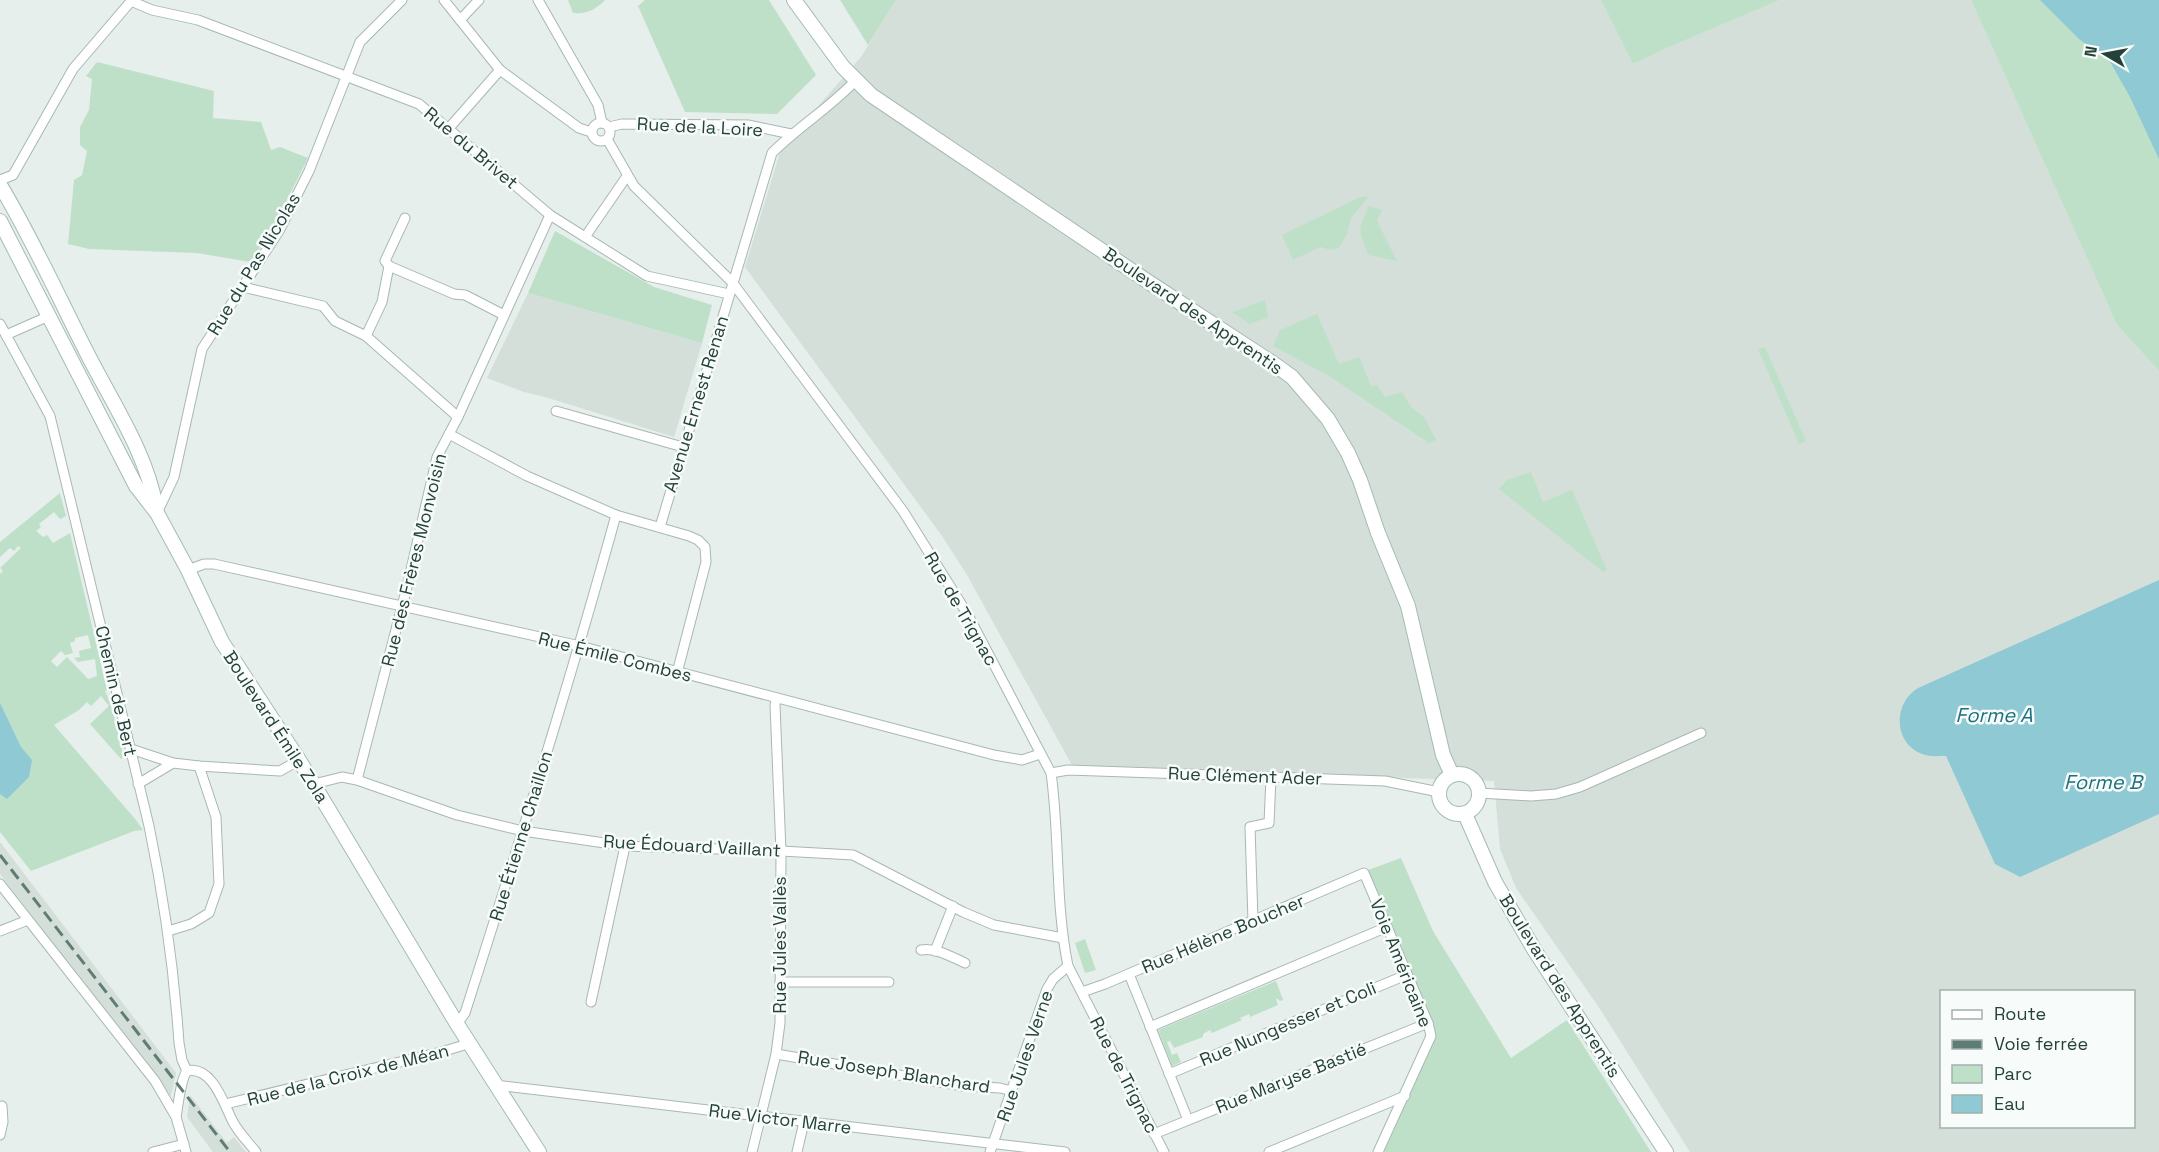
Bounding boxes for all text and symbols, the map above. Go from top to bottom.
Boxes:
north arrow [2075,24,2135,84]
text: N [2079,44,2102,59]
street label: Rue du Brivet [420,102,523,194]
street label: Rue de la Loire [636,112,764,141]
street label: Rue du Pas Nicolas [202,188,305,339]
street label: Boulevard des Apprentis [1099,242,1288,379]
street label: Avenue Ernest Renan [658,313,733,495]
street label: Rue des Frères Monvoisin [376,451,451,669]
street label: Rue de Trignac [919,548,1003,670]
street label: Chemin de Bert [90,623,143,758]
street label: Rue Émile Combes [536,626,694,687]
street label: Boulevard Émile Zola [219,646,334,807]
water label: Forme A [1955,702,2033,728]
street label: Rue Étienne Chaillon [484,748,557,924]
street label: Rue Clément Ader [1168,761,1323,790]
water label: Forme B [2064,769,2145,795]
street label: Rue Édouard Vaillant [603,829,781,862]
street label: Rue Jules Vallès [768,876,791,1014]
street label: Rue Hélène Boucher [1138,889,1308,978]
street label: Boulevard des Apprentis [1495,890,1626,1082]
street label: Voie Américaine [1365,895,1438,1031]
street label: Rue Nungesser et Coli [1196,976,1380,1071]
street label: Rue Jules Verne [991,987,1058,1125]
legend [1940,990,2135,1128]
text: Route [1994,1002,2046,1025]
street label: Rue de Trignac [1085,1013,1164,1137]
text: Voie ferrée [1994,1032,2088,1055]
street label: Rue Maryse Bastié [1212,1037,1370,1118]
street label: Rue de la Croix de Méan [245,1038,451,1111]
street label: Rue Joseph Blanchard [796,1045,992,1098]
text: Parc [1994,1062,2032,1085]
text: Eau [1994,1092,2025,1115]
street label: Rue Victor Marre [707,1098,853,1139]

